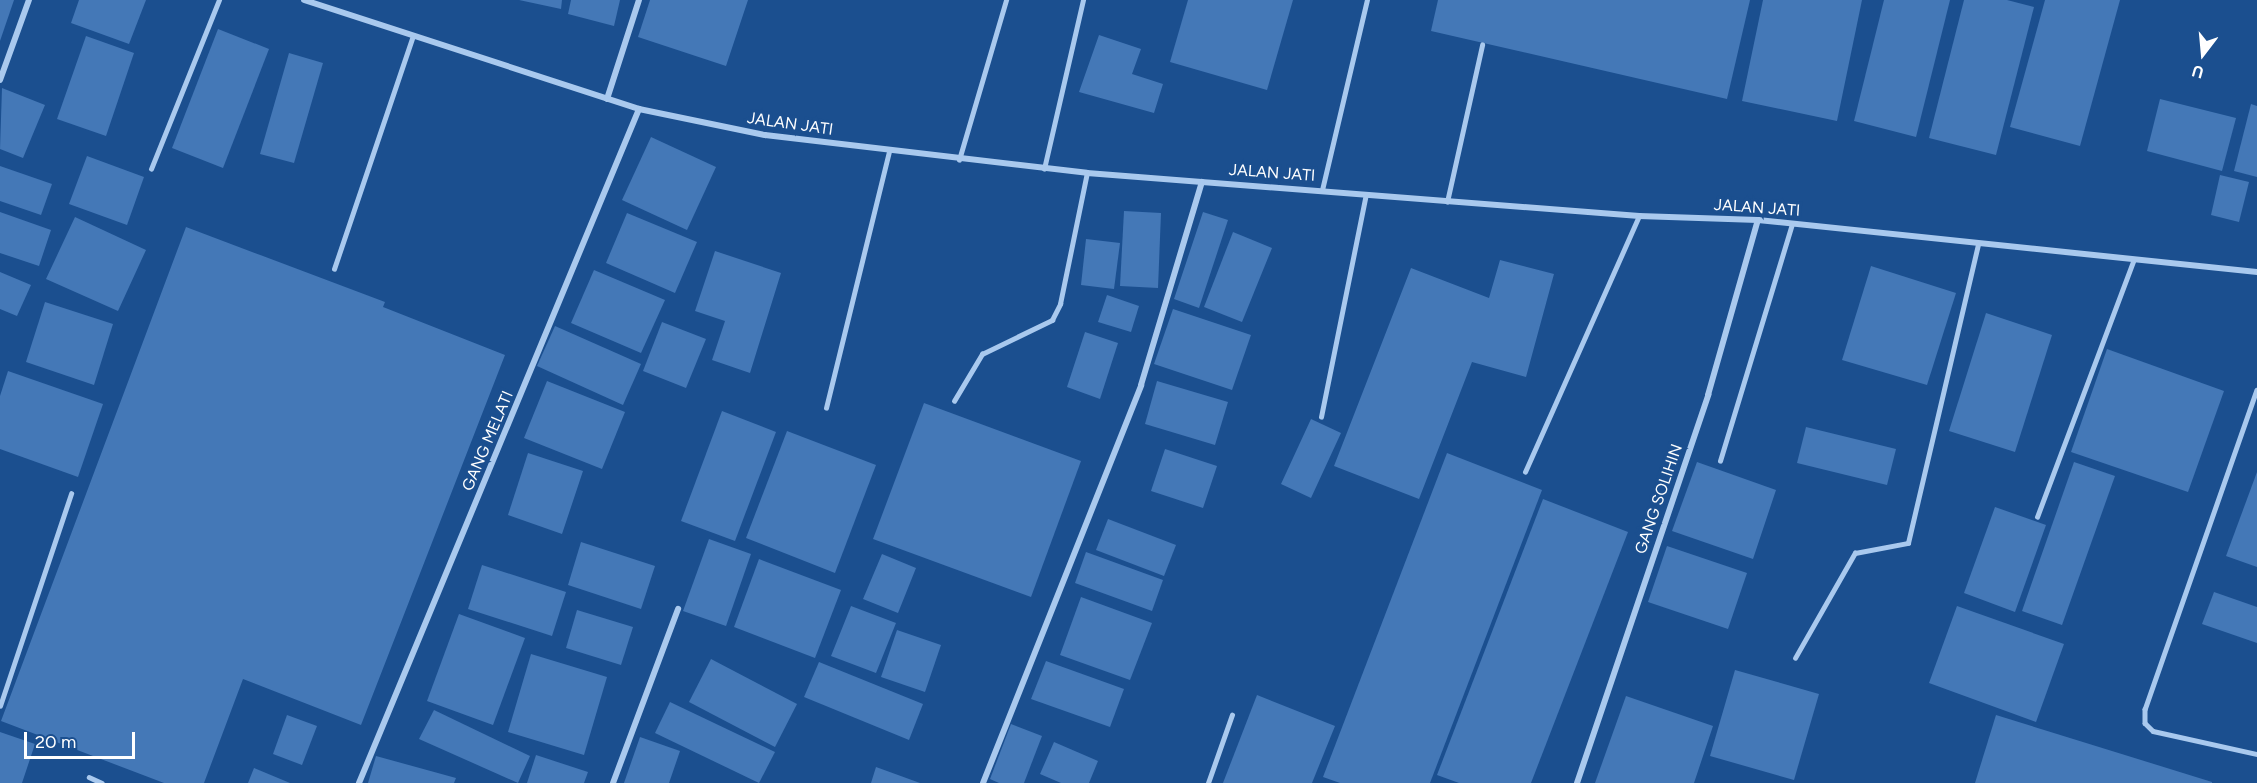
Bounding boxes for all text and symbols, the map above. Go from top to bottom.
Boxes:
north arrow [2173,24,2233,84]
text: U [2190,61,2206,82]
street label: JALAN JATI [746,108,834,140]
street label: JALAN JATI [1228,160,1316,186]
street label: JALAN JATI [1713,195,1801,221]
street label: GANG MELATI [458,388,518,494]
street label: GANG SOLIHIN [1631,442,1687,556]
scale bar [27,720,138,758]
text: 20 m [35,731,76,753]

